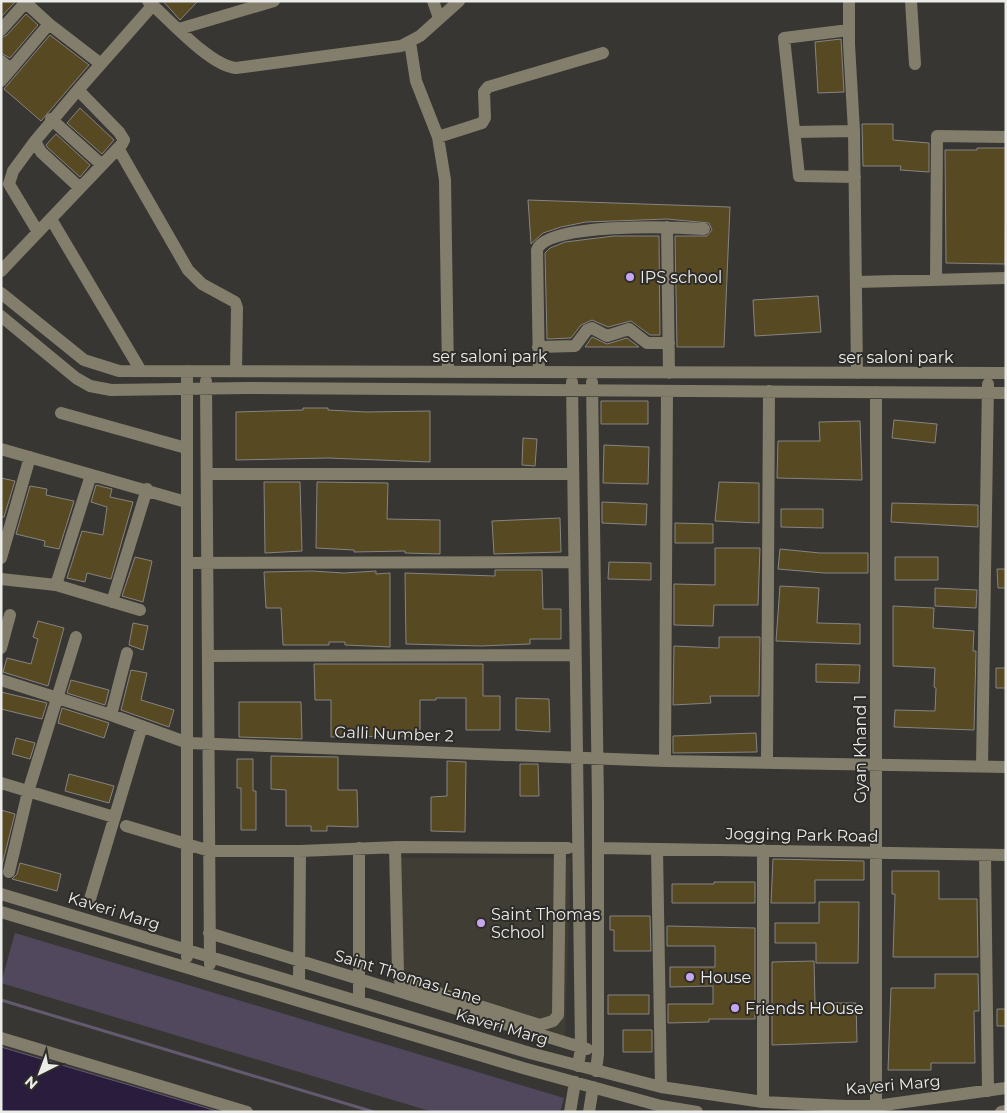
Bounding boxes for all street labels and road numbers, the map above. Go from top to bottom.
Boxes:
street label: ser saloni park [432,347,548,366]
street label: ser saloni park [838,348,954,367]
street label: Gyan Khand 1 [851,695,870,803]
street label: Galli Number 2 [334,722,454,746]
street label: Jogging Park Road [724,824,879,846]
street label: Kaveri Marg [66,888,162,934]
street label: Saint Thomas Lane [332,946,484,1008]
street label: Kaveri Marg [454,1005,550,1049]
street label: Kaveri Marg [845,1071,941,1099]

